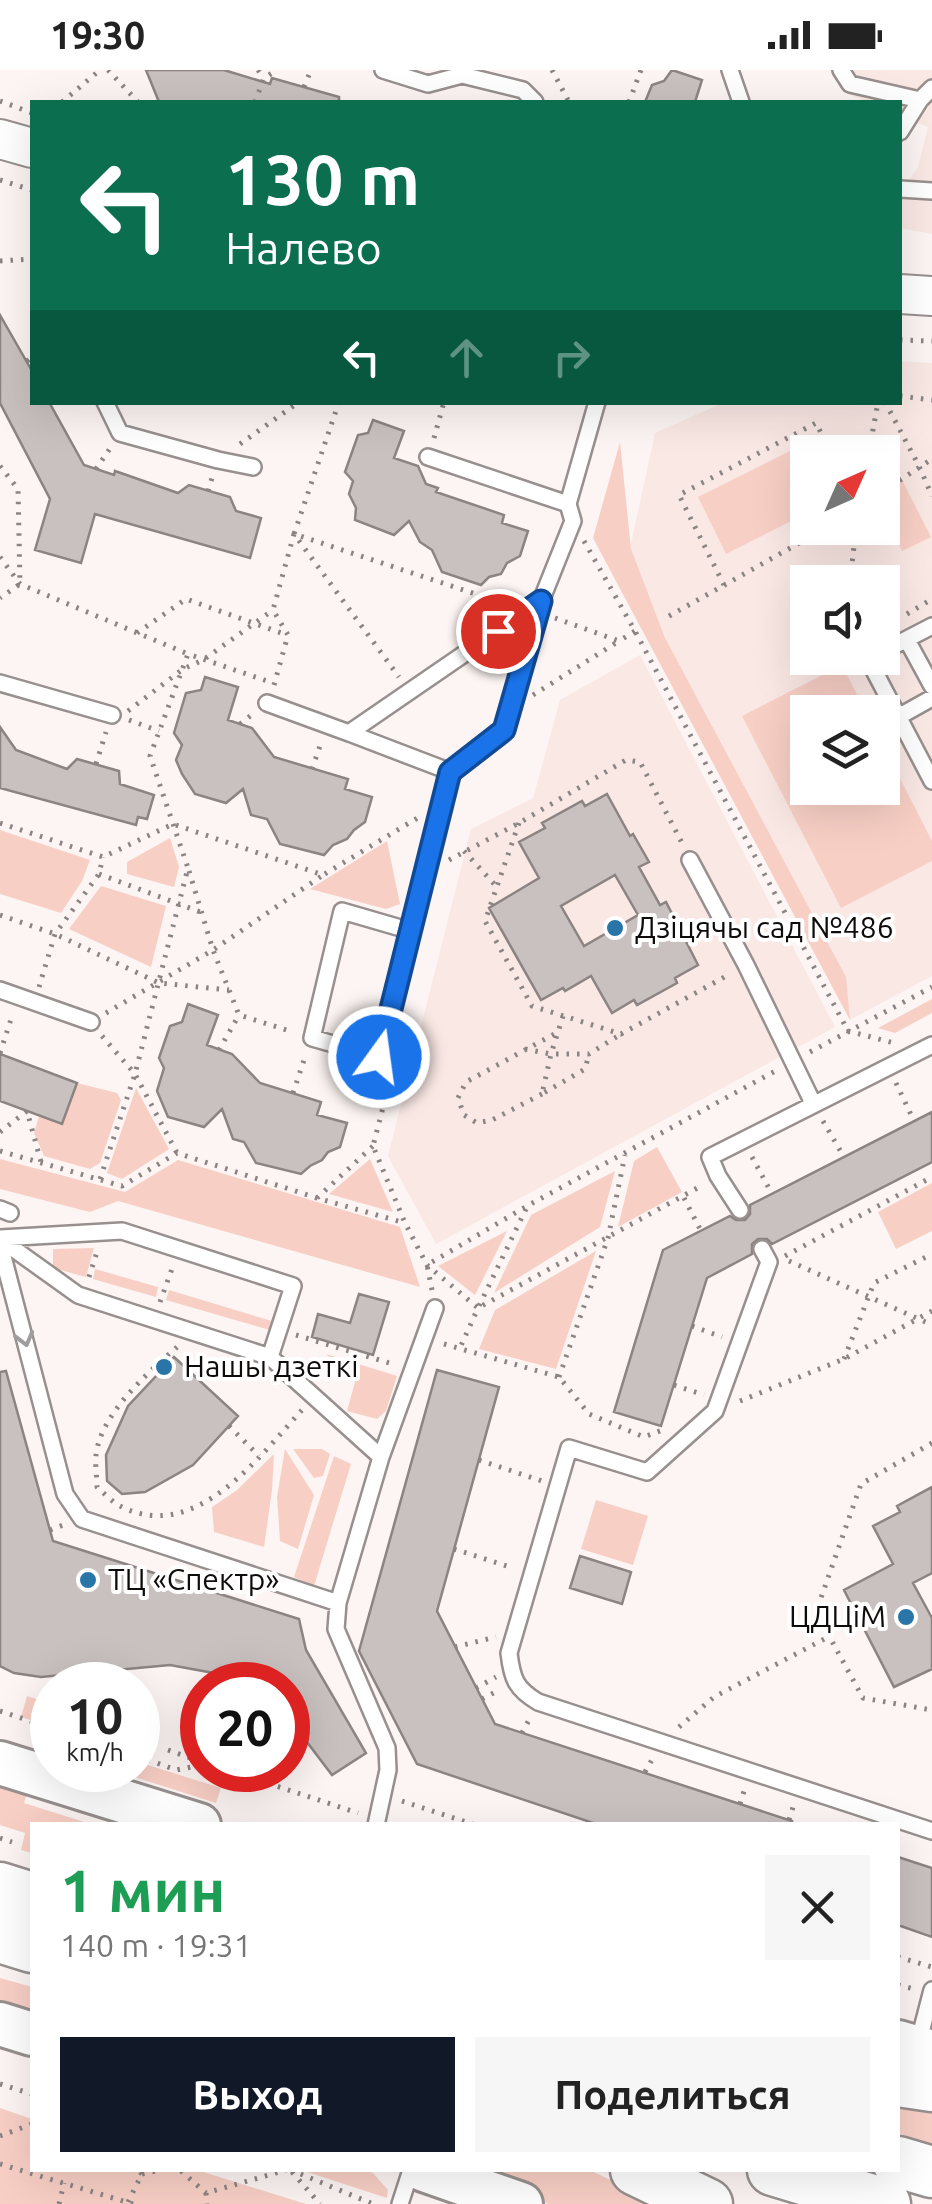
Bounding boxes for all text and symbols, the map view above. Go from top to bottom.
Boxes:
text: 19:30 [50,14,145,56]
icon: left [60,140,190,270]
text: 130 m [225,140,420,218]
text: Налево [225,222,382,273]
icon: left [334,330,389,385]
icon: ahead [439,330,494,385]
icon: right [544,330,599,385]
north arrow [790,435,900,545]
map controls [790,435,900,805]
button: sound [790,565,900,675]
pin [456,589,541,674]
icon: arrive [471,604,526,659]
button: layers [790,695,900,805]
place label: Дзіцячы сад №486 [635,910,894,944]
marker: Дзіцячы сад №486 [604,917,626,939]
position arrow [327,1005,431,1109]
one-way arrow [13,1330,34,1347]
place label: Нашы дзеткі [184,1349,358,1383]
marker: Нашы дзеткі [153,1356,175,1378]
place label: ТЦ «Спектр» [108,1562,279,1596]
marker: ТЦ «Спектр» [77,1569,99,1591]
place label: ЦДЦіМ [789,1599,886,1633]
marker: ЦДЦіМ [895,1606,917,1628]
speed limit sign: 20 [180,1662,310,1792]
text: 10 [67,1687,123,1743]
text: km/h [66,1738,124,1766]
button: close [765,1855,870,1960]
text: 1 мин [60,1856,225,1923]
text: 140 m · 19:31 [60,1927,252,1963]
button: Выход [60,2037,455,2152]
button: Поделиться [475,2037,870,2152]

